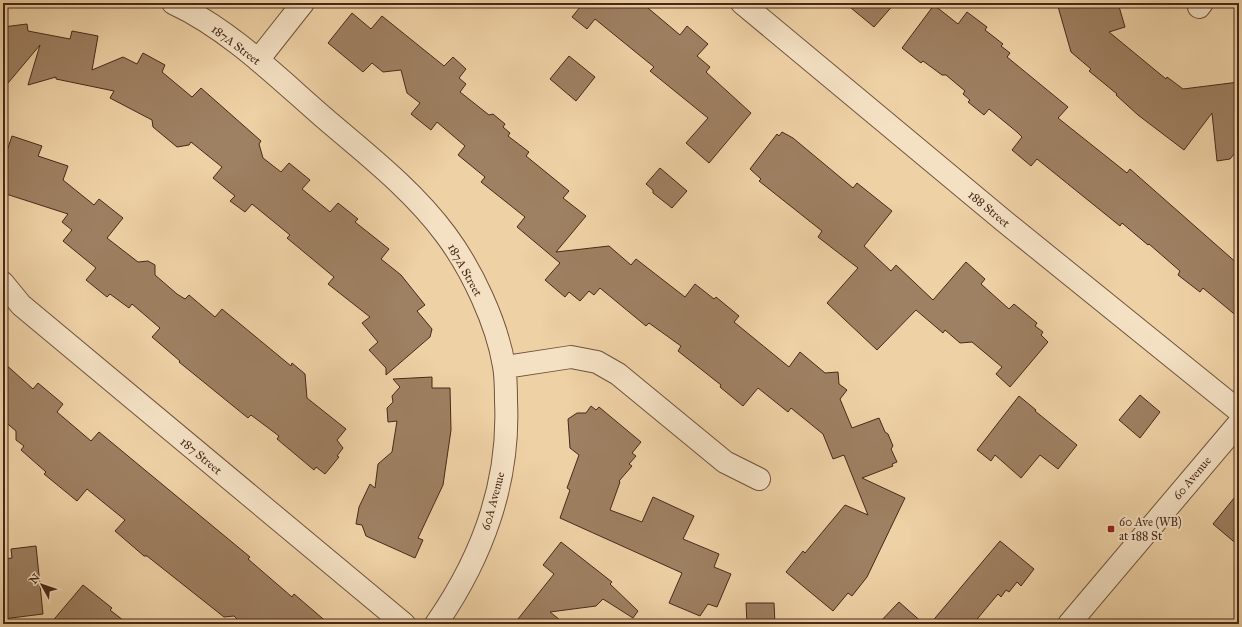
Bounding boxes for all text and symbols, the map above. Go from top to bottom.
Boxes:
street label: 187A Street [209,22,264,68]
street label: 188 Street [965,188,1013,231]
street label: 187A Street [445,241,486,299]
street label: 187 Street [177,435,225,478]
street label: 60 Avenue [1170,454,1214,502]
street label: 60A Avenue [478,470,508,532]
place label: 60 Ave (WB) at 188 St [1119,515,1182,543]
marker: 60 Ave (WB) at 188 St [1106,524,1116,534]
north arrow [22,565,62,605]
text: N [27,571,43,587]

